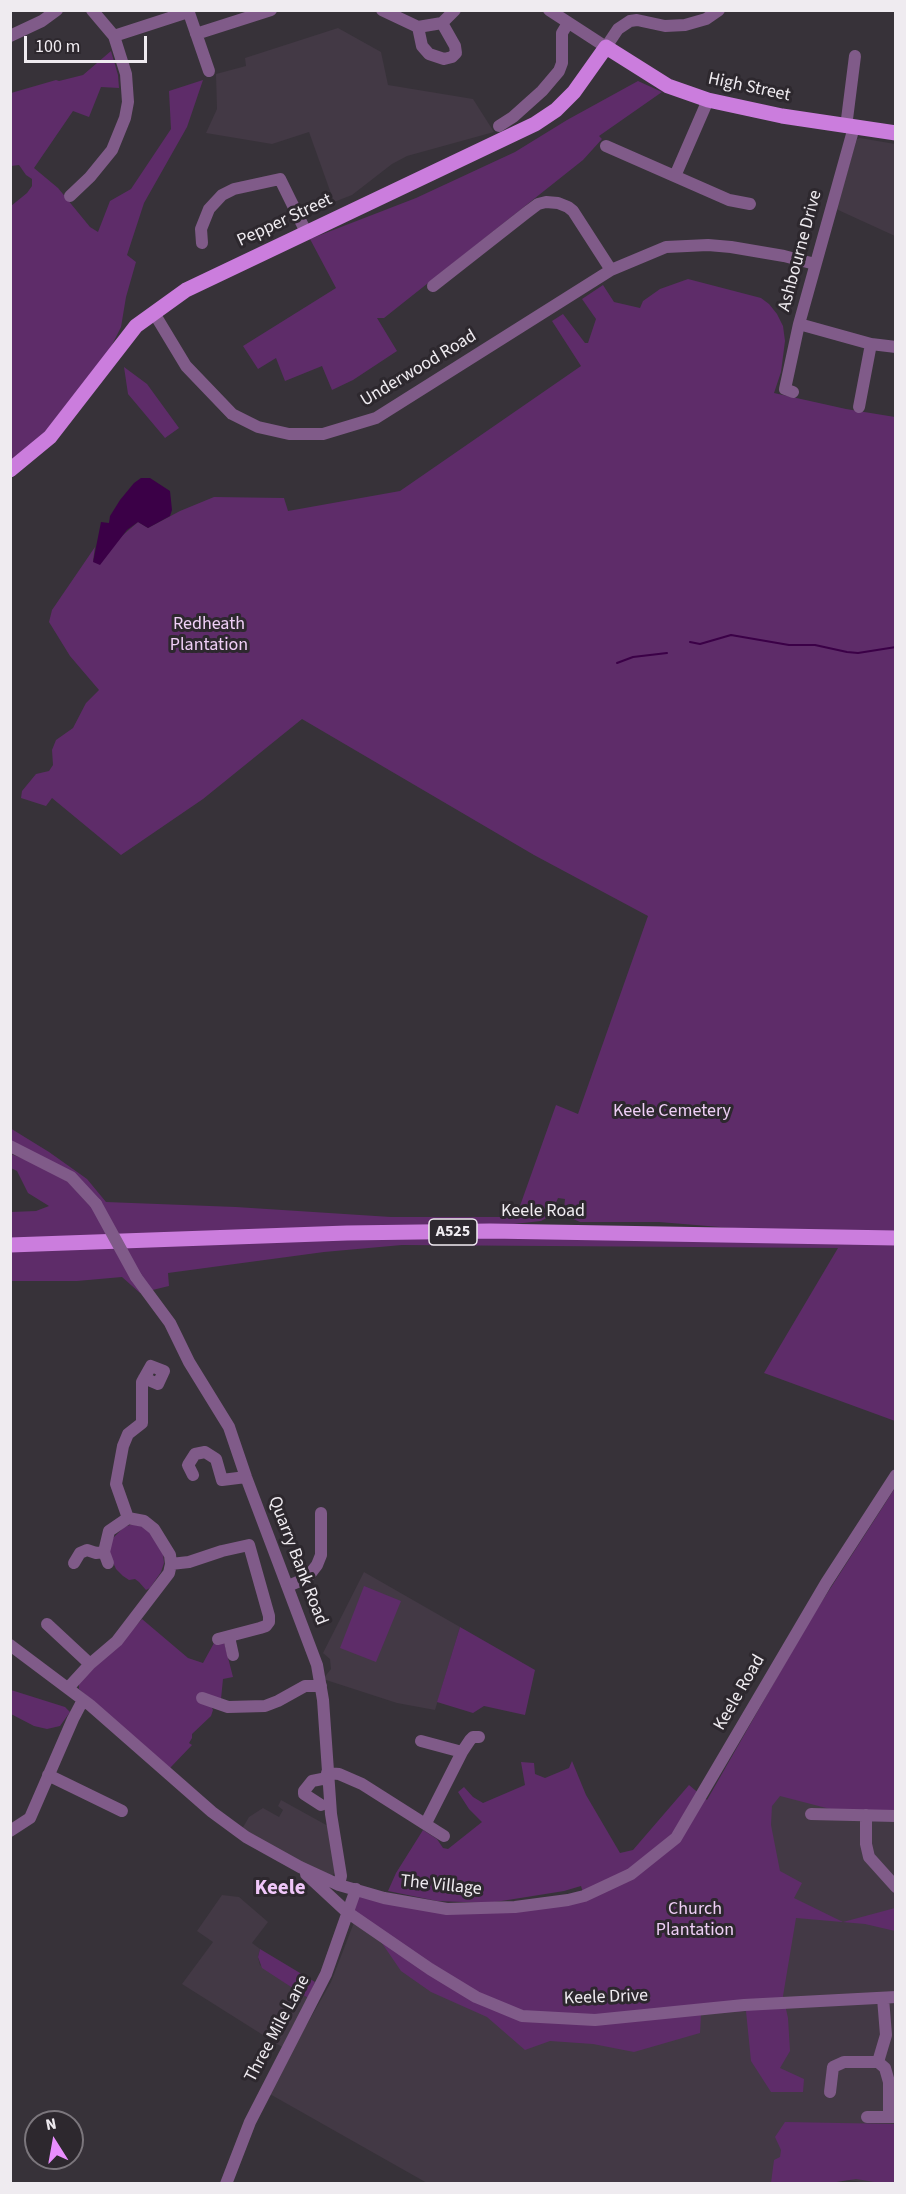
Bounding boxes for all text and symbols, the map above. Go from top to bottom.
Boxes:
scale bar [27,24,150,62]
text: 100 m [35,34,80,59]
street label: High Street [706,69,792,107]
street label: Ashbourne Drive [774,188,828,314]
street label: Pepper Street [234,190,336,252]
street label: Underwood Road [357,326,481,412]
park label: Redheath Plantation [170,614,248,656]
park label: Keele Cemetery [613,1101,731,1123]
street label: Keele Road [501,1201,585,1223]
road number: A525 [429,1219,477,1245]
street label: Quarry Bank Road [262,1493,332,1629]
street label: Keele Road [710,1651,770,1735]
street label: The Village [399,1871,483,1901]
district label: Keele [254,1876,306,1902]
park label: Church Plantation [656,1899,734,1942]
street label: Three Mile Lane [241,1972,315,2086]
street label: Keele Drive [564,1986,648,2010]
north arrow [24,2110,84,2170]
text: N [44,2112,58,2136]

